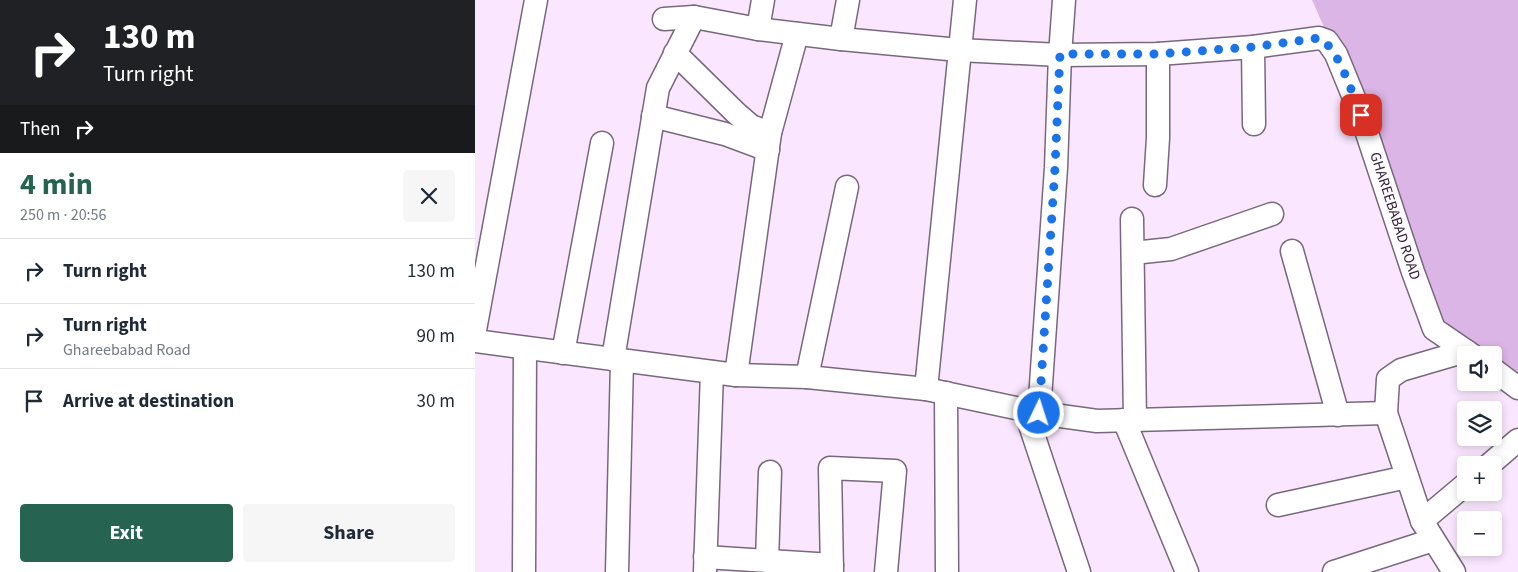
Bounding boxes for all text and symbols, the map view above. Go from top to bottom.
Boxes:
text: 130 m [103,12,195,62]
icon: right [20,20,85,85]
text: Turn right [103,58,193,90]
pin [1340,94,1382,136]
icon: arrive [1347,101,1375,129]
icon: right [70,115,98,143]
text: Then [20,116,60,143]
street label: GHAREEBABAD ROAD [1364,149,1426,283]
text: 4 min [20,163,93,206]
button: close [403,170,455,222]
text: 250 m · 20:56 [20,204,107,226]
icon: right [20,257,48,285]
text: Turn right [63,258,147,285]
text: 130 m [407,258,455,285]
text: Turn right [63,312,147,339]
icon: right [20,322,48,350]
text: 90 m [417,323,455,350]
text: Ghareebabad Road [63,339,191,361]
map controls [1457,346,1502,556]
button: sound [1457,346,1502,391]
position arrow [1012,386,1064,438]
icon: arrive [20,387,48,415]
text: Arrive at destination [63,388,234,415]
text: 30 m [417,388,455,415]
button: layers [1457,401,1502,446]
button: + [1457,456,1502,501]
button: Exit [20,504,233,562]
button: Share [243,504,455,562]
button: − [1457,511,1502,556]

